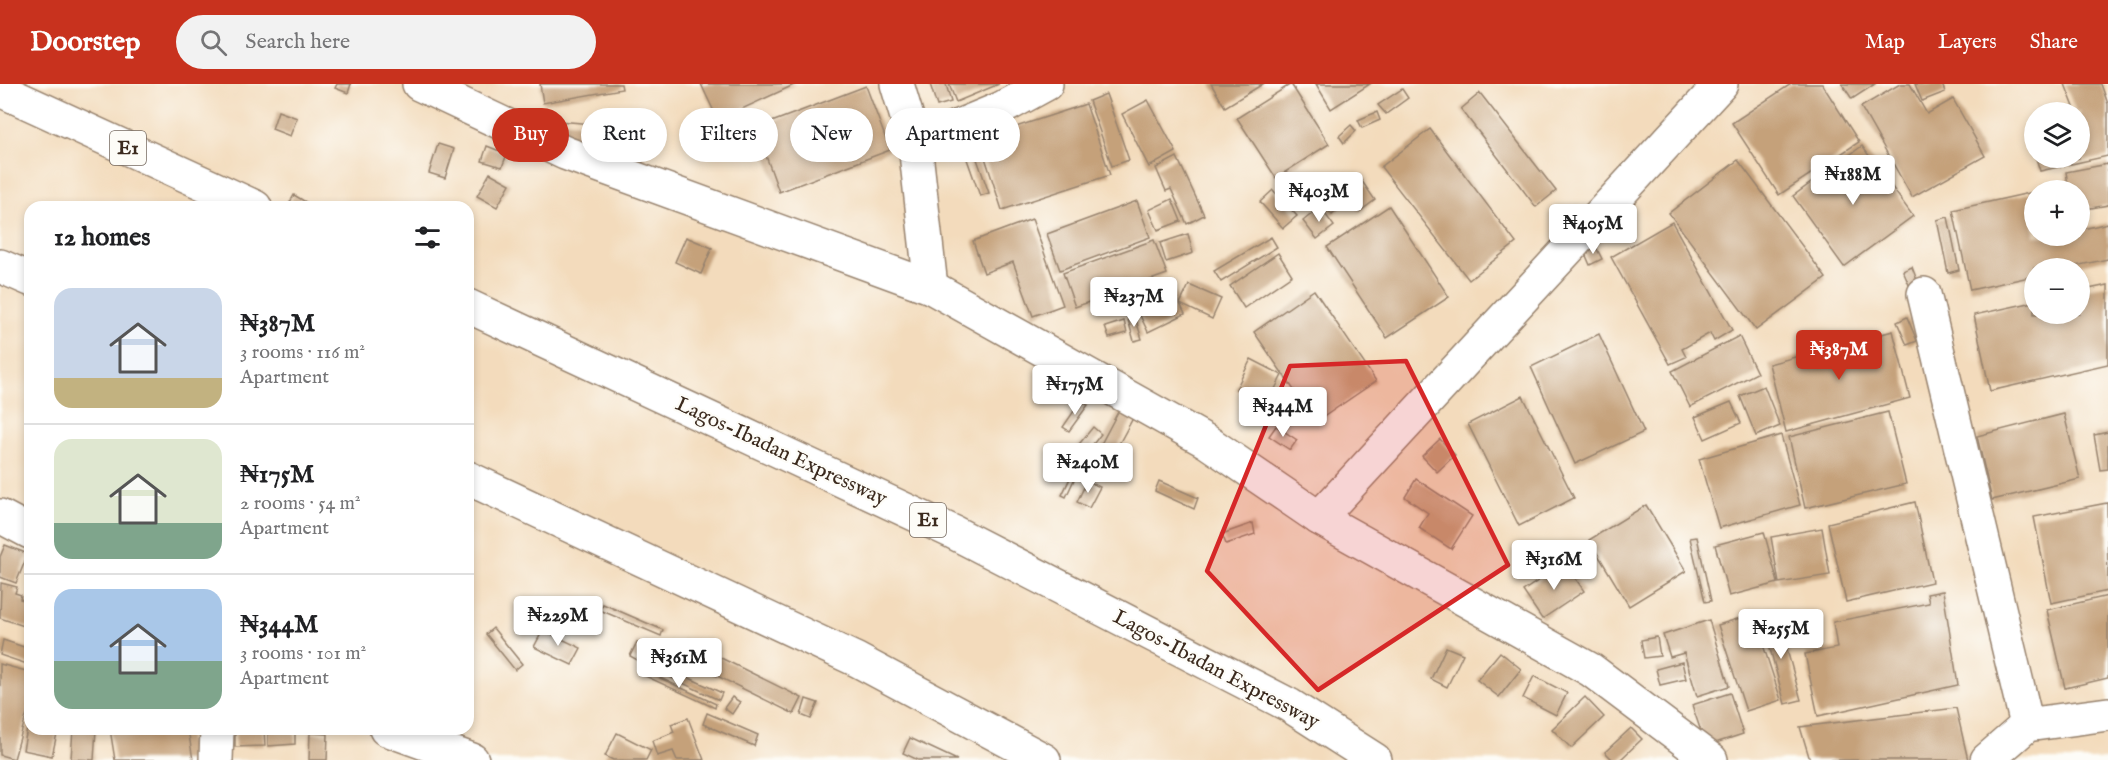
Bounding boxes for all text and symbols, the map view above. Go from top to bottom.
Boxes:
search box [176,15,596,69]
text: Doorstep [30,25,140,60]
icon: search [197,26,230,59]
text: Search here [245,28,350,56]
text: Map [1865,29,1905,56]
text: Layers [1938,29,1997,56]
text: Share [2030,29,2078,56]
map controls [2024,102,2090,324]
button: layers [2024,102,2090,168]
chip: Buy [492,108,569,162]
chip: Rent [581,108,667,162]
chip: Filters [679,108,778,162]
chip: New [790,108,873,162]
chip: Apartment [885,108,1020,162]
road number: E1 [110,131,146,165]
pin: ₦188M [1811,155,1895,206]
text: ₦188M [1825,162,1881,187]
pin: ₦403M [1277,172,1361,223]
text: ₦403M [1289,179,1349,204]
button: + [2024,180,2090,246]
pin: ₦405M [1551,204,1635,255]
text: ₦405M [1563,211,1623,236]
text: 12 homes [54,221,150,254]
icon: filters [411,221,444,254]
button: − [2024,258,2090,324]
pin: ₦237M [1092,277,1176,328]
text: ₦237M [1104,284,1164,309]
text: ₦387M [240,307,315,340]
icon: home [102,312,174,384]
pin: ₦387M [1797,330,1881,381]
text: ₦387M [1810,337,1868,362]
text: 3 rooms · 116 m² [240,340,365,365]
text: Apartment [240,365,329,390]
pin: ₦175M [1033,365,1117,416]
text: ₦175M [1046,372,1104,397]
pin: ₦344M [1241,387,1325,438]
street label: Lagos-Ibadan Expressway [671,391,892,513]
text: ₦344M [1253,394,1313,419]
pin: ₦240M [1046,443,1130,494]
text: ₦240M [1057,450,1119,475]
text: ₦175M [240,458,315,491]
icon: home [102,463,174,535]
text: 2 rooms · 54 m² [240,491,361,516]
road number: E1 [910,503,946,537]
text: Apartment [240,516,329,541]
pin: ₦316M [1512,540,1596,591]
text: ₦316M [1526,547,1582,572]
pin: ₦229M [516,596,600,647]
text: ₦229M [528,603,588,628]
street label: Lagos-Ibadan Expressway [1108,604,1325,736]
text: ₦344M [240,608,318,641]
pin: ₦255M [1739,609,1823,660]
icon: home [102,613,174,685]
text: ₦255M [1752,616,1810,641]
pin: ₦361M [637,638,721,689]
text: 3 rooms · 101 m² [240,641,366,666]
text: ₦361M [651,645,707,670]
text: Apartment [240,666,329,691]

